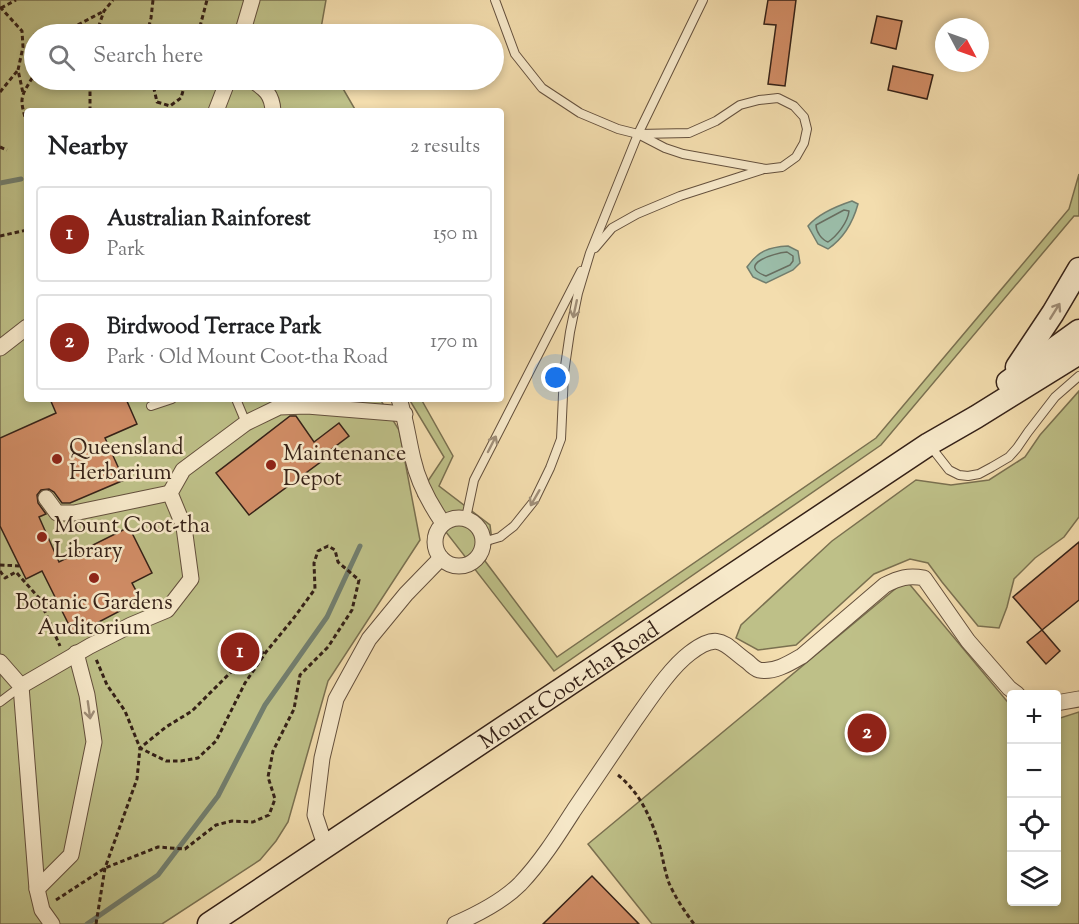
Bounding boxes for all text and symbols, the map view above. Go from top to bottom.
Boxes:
north arrow [935,18,989,72]
search box [24,24,504,90]
icon: search [45,41,78,74]
text: Search here [93,41,203,73]
text: Nearby [48,129,128,166]
text: 2 results [410,133,480,162]
text: Australian Rainforest [107,204,311,236]
text: 1 [66,220,73,249]
text: 150 m [433,220,478,249]
text: Park [107,236,145,265]
one-way arrow [569,299,580,319]
one-way arrow [1049,303,1061,319]
text: Birdwood Terrace Park [107,312,322,344]
text: 2 [65,328,74,357]
text: 170 m [430,328,478,357]
text: Park · Old Mount Coot-tha Road [107,344,388,373]
your location [541,363,570,392]
place label: Queensland Herbarium [69,433,184,490]
one-way arrow [486,436,498,453]
place label: Maintenance Depot [283,439,406,496]
marker: Queensland Herbarium [50,452,64,466]
marker: Maintenance Depot [264,458,278,472]
one-way arrow [528,489,540,506]
place label: Mount Coot-tha Library [54,511,210,568]
marker: Mount Coot-tha Library [35,530,49,544]
marker: Botanic Gardens Auditorium [87,571,101,585]
place label: Botanic Gardens Auditorium [15,588,173,645]
street label: Mount Coot-tha Road [474,615,667,759]
pin: 1 [220,630,260,674]
map controls [1007,690,1061,906]
button: + [1007,690,1061,744]
one-way arrow [84,700,95,720]
pin: 2 [848,710,886,756]
button: − [1007,744,1061,798]
button: locate [1007,798,1061,852]
button: layers [1007,852,1061,906]

